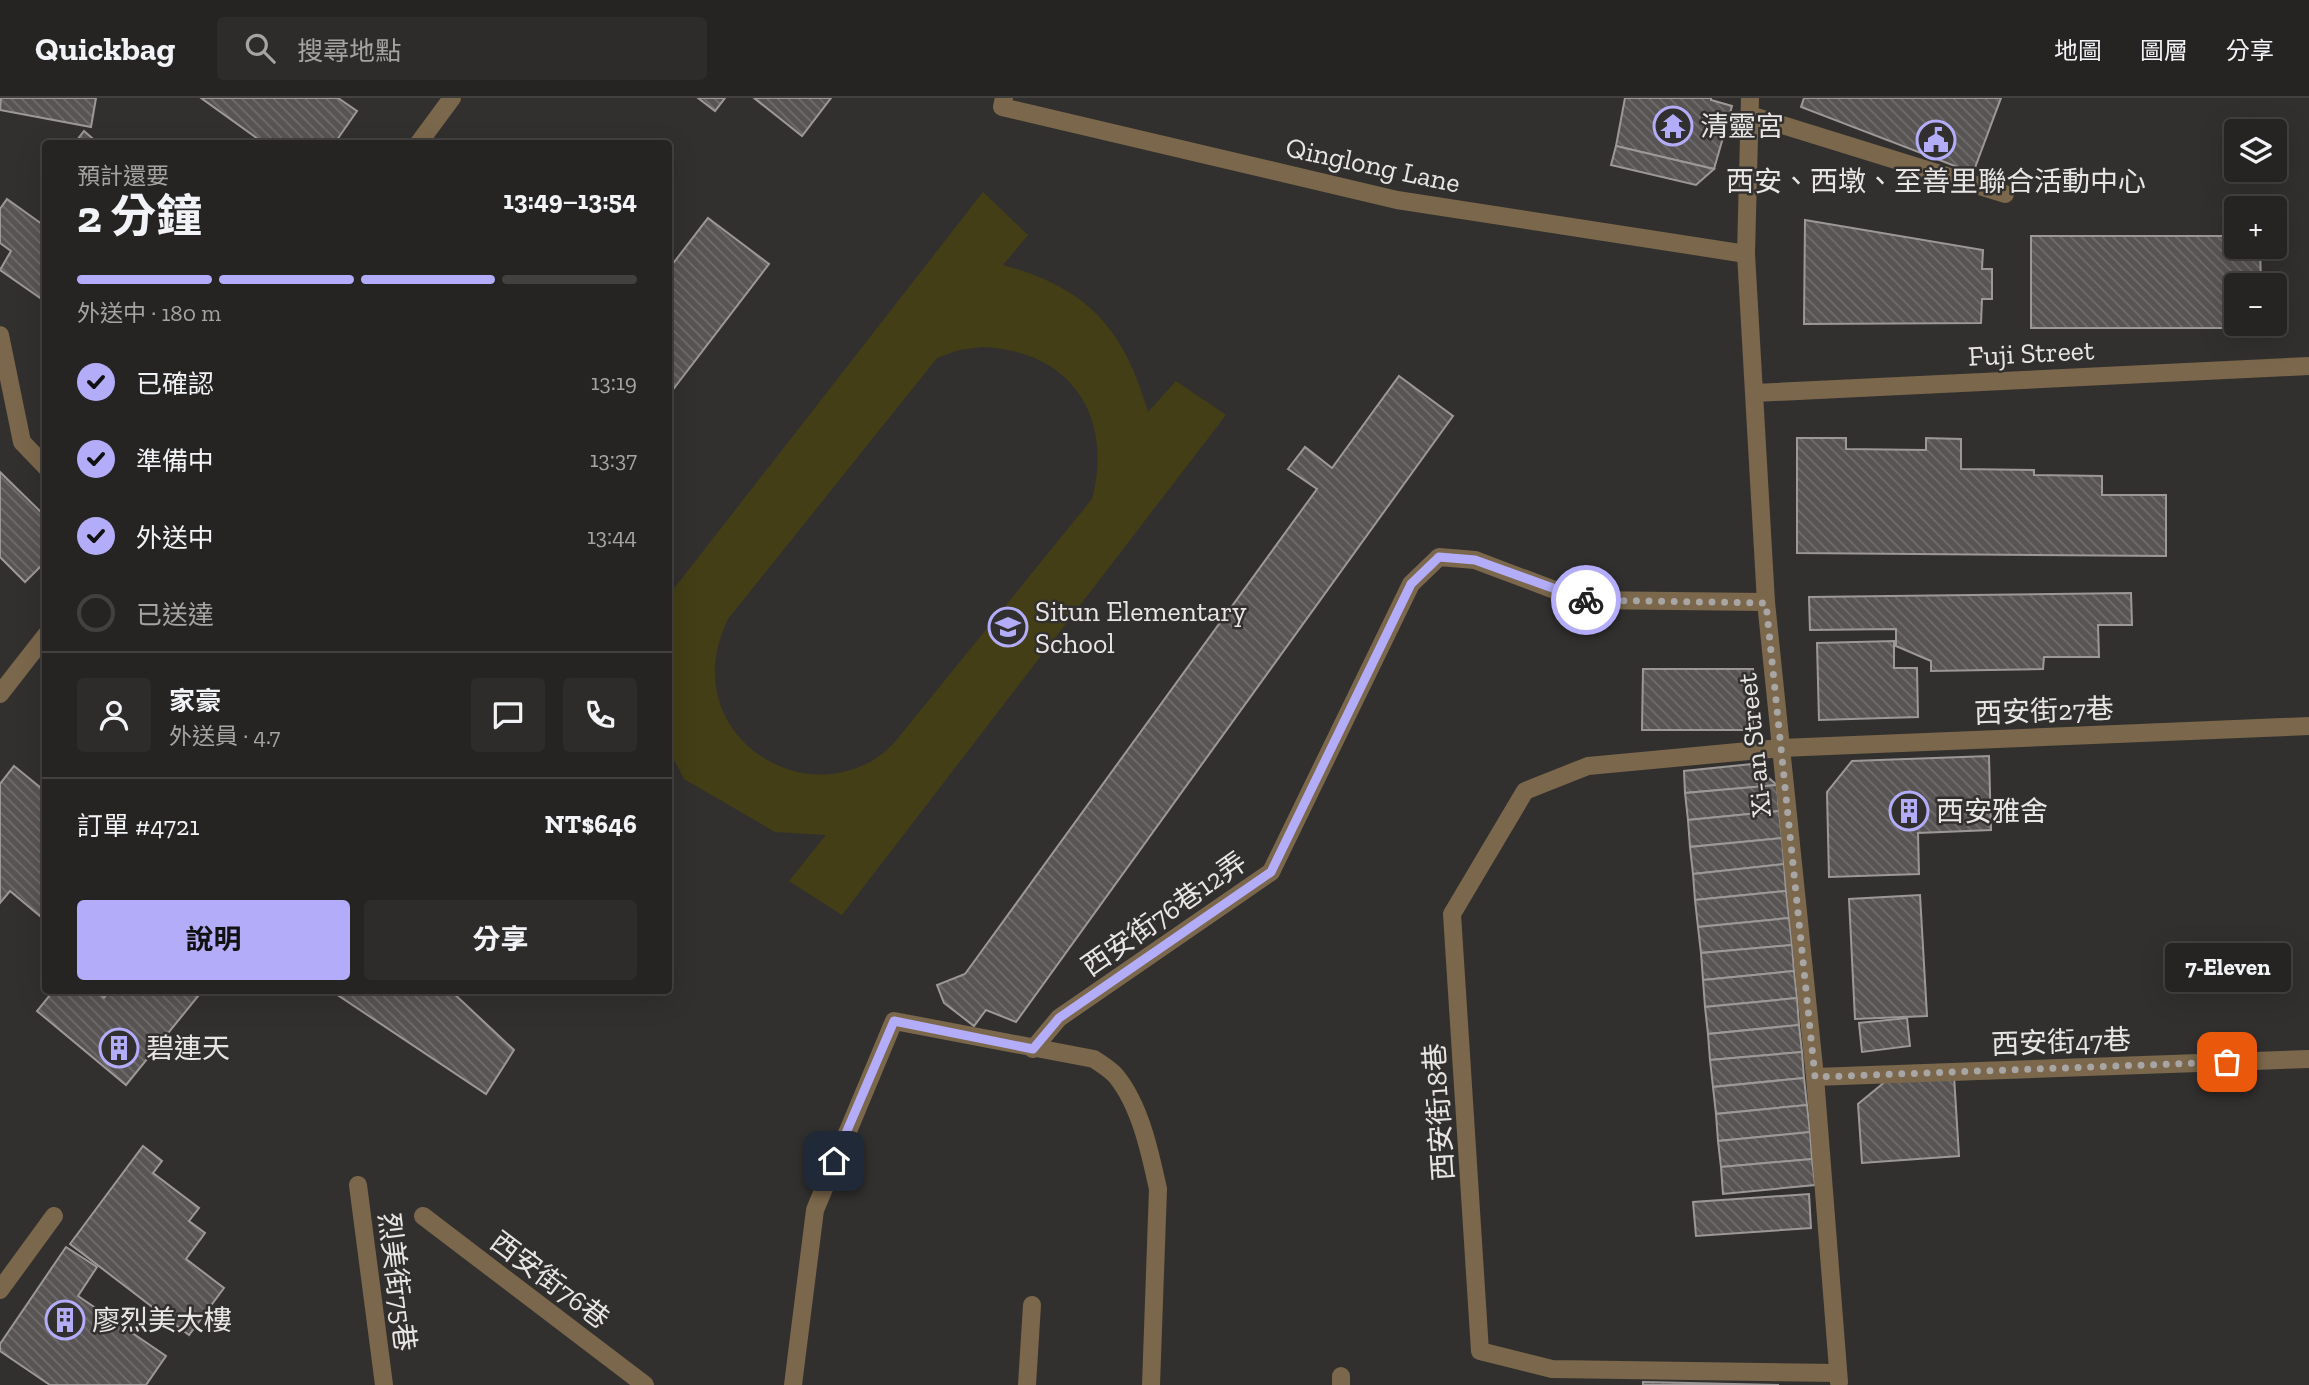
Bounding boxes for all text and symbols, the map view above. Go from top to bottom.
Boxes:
search box [217,17,707,80]
text: Quickbag [35,29,175,68]
icon: search [241,29,279,67]
text: 搜尋地點 [297,35,401,67]
text: 地圖 [2054,36,2102,65]
text: 圖層 [2140,36,2188,65]
text: 分享 [2226,36,2274,65]
temple icon: 清靈宮 [1652,105,1694,147]
place label: 清靈宮 [1700,110,1784,143]
public building icon: 西安、西墩、至善里聯合活動中心 [1915,119,1957,161]
map controls [2224,119,2287,336]
button: layers [2224,119,2287,182]
street label: Qinglong Lane [1283,130,1463,200]
text: 預計還要 [77,162,169,190]
place label: 西安、西墩、至善里聯合活動中心 [1726,165,2146,198]
text: 13:49–13:54 [503,184,637,216]
text: 2 分鐘 [77,189,202,244]
button: + [2224,196,2287,259]
button: − [2224,273,2287,336]
text: 外送中 · 180 m [77,299,221,327]
street label: Fuji Street [1967,333,2096,373]
icon: check [77,363,115,401]
text: 已確認 [136,368,214,400]
text: 13:19 [591,368,637,396]
icon: check [77,440,115,478]
text: 準備中 [136,445,214,477]
text: 13:37 [590,445,637,473]
icon: check [77,517,115,555]
text: 外送中 [136,522,214,554]
text: 13:44 [587,522,637,550]
courier [1551,565,1621,635]
icon: bike [1567,581,1605,619]
place label: Situn Elementary School [1035,595,1247,660]
text: 已送達 [136,599,214,631]
school or university icon: Situn Elementary School [987,606,1029,648]
street label: Xi-an Street [1730,671,1778,819]
button: person [77,678,151,752]
button: chat [471,678,545,752]
button: phone [563,678,637,752]
text: 家豪 [169,685,221,717]
street label: 西安街27巷 [1974,692,2114,730]
text: 外送員 · 4.7 [169,722,280,750]
building icon: 西安雅舍 [1888,790,1930,832]
place label: 西安雅舍 [1936,795,2048,828]
text: NT$646 [545,808,637,840]
text: 訂單 #4721 [77,810,200,842]
street label: 西安街76巷12弄 [1075,845,1253,983]
button: 說明 [77,900,350,980]
button: 分享 [364,900,637,980]
callout: 7-Eleven [2164,943,2290,992]
text: 7-Eleven [2185,953,2271,981]
street label: 西安街47巷 [1991,1023,2131,1061]
building icon: 碧連天 [98,1027,140,1069]
place label: 碧連天 [146,1032,230,1065]
pin [2197,1032,2257,1092]
street label: 西安街18巷 [1418,1042,1460,1182]
icon: bag [2208,1043,2246,1081]
pin [804,1131,864,1191]
icon: home [815,1142,853,1180]
street label: 烈美街75巷 [372,1211,422,1353]
street label: 西安街76巷 [484,1225,616,1335]
building icon: 廖烈美大樓 [44,1299,86,1341]
place label: 廖烈美大樓 [92,1304,232,1337]

